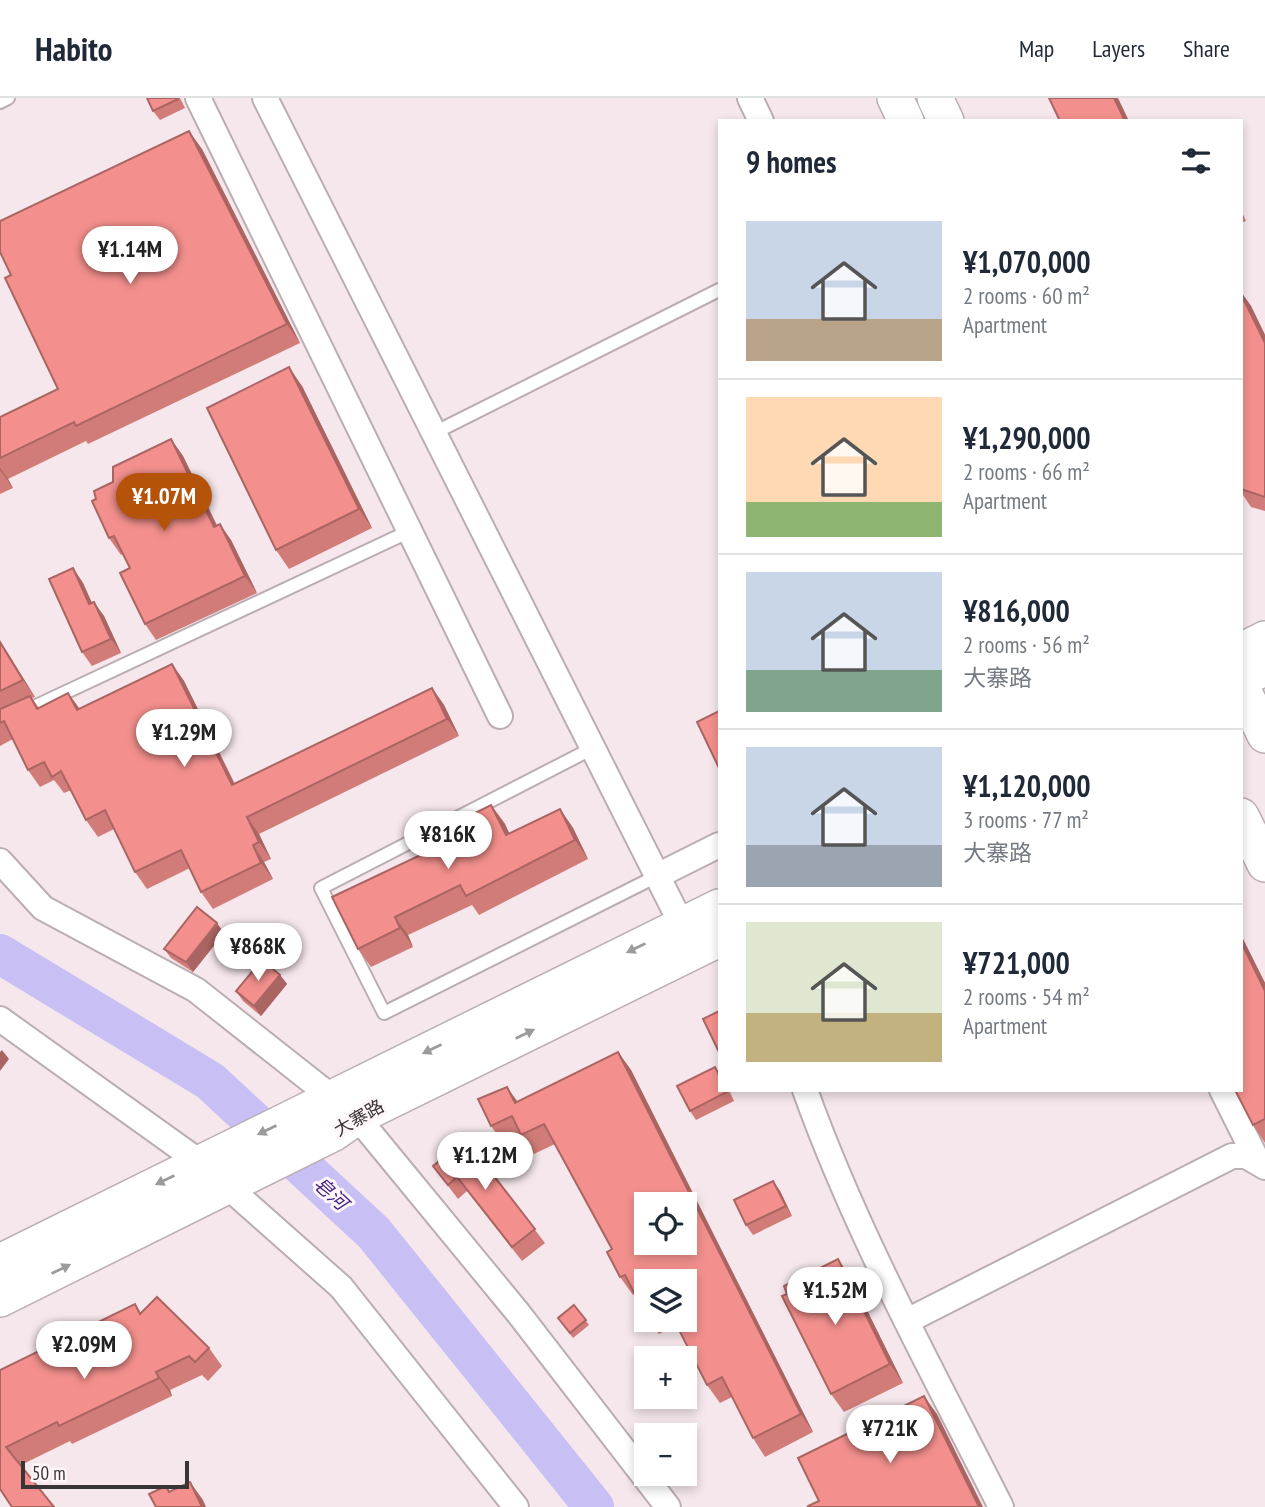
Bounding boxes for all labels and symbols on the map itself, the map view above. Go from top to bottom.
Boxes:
pin: ¥1.14M [73,226,187,286]
pin: ¥1.07M [107,474,221,533]
pin: ¥1.29M [127,710,241,769]
pin: ¥816K [399,812,497,871]
pin: ¥868K [209,924,307,983]
one-way arrow [626,943,646,954]
one-way arrow [515,1029,535,1040]
one-way arrow [422,1043,442,1054]
street label: 大寨路 [330,1094,388,1141]
one-way arrow [257,1124,277,1136]
pin: ¥1.12M [428,1132,542,1192]
water label: 皂河 [309,1171,356,1217]
one-way arrow [155,1175,175,1186]
one-way arrow [51,1263,71,1274]
pin: ¥1.52M [778,1268,892,1327]
pin: ¥2.09M [27,1322,141,1381]
pin: ¥721K [841,1406,939,1465]
scale bar [21,1458,189,1490]

